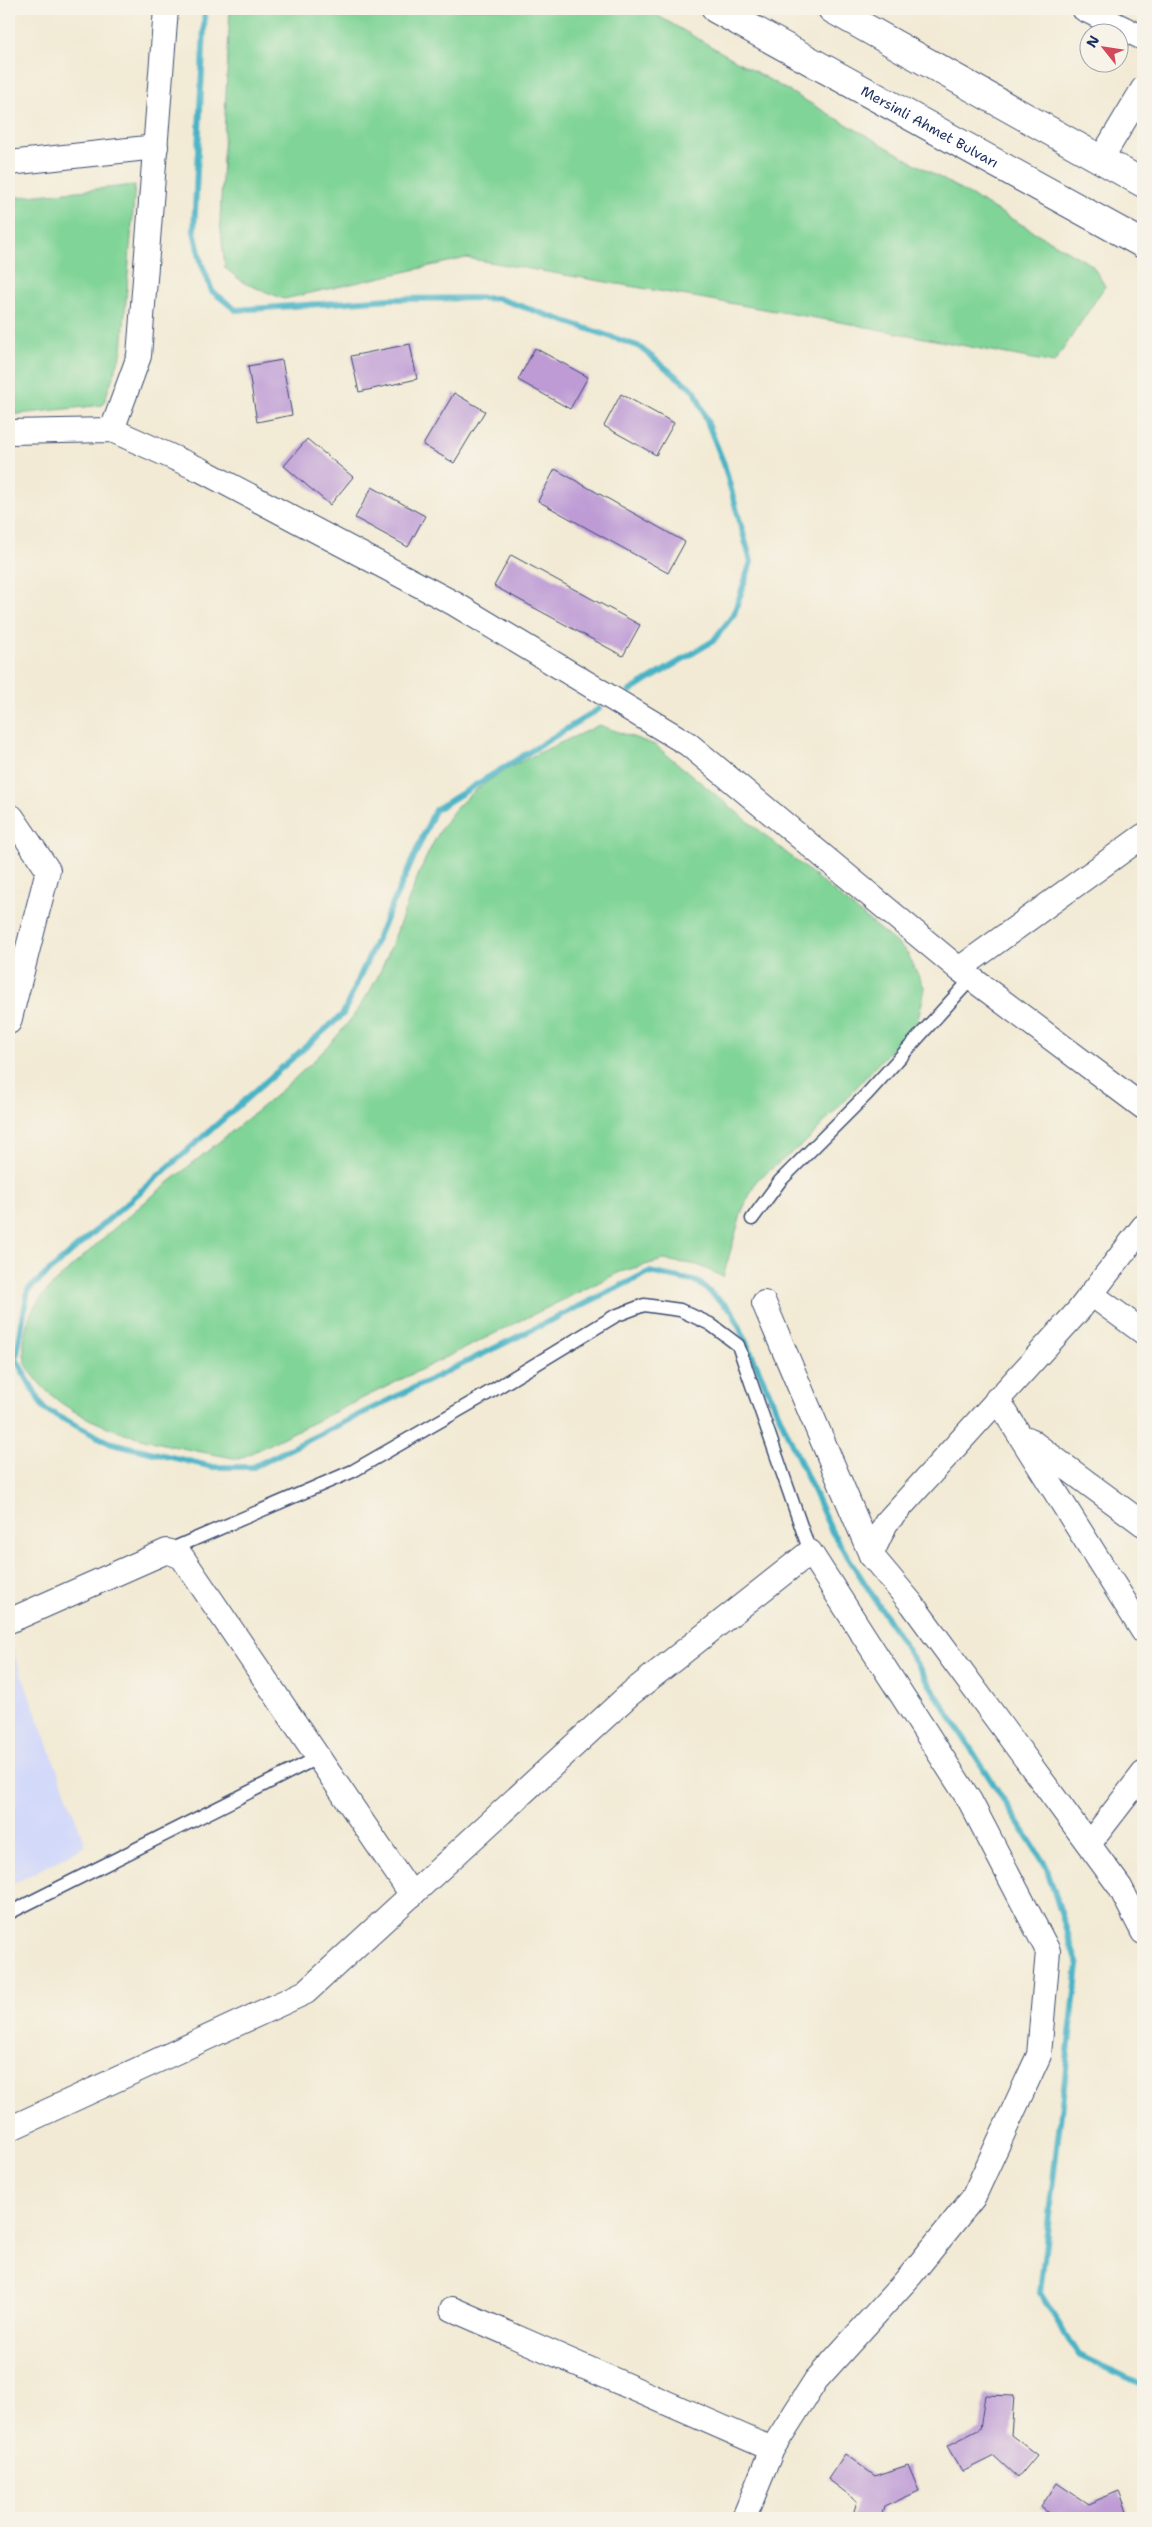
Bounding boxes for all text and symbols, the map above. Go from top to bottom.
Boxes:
north arrow [1080,22,1130,72]
text: N [1082,32,1103,51]
street label: Mersinli Ahmet Bulvarı [858,82,1002,172]

